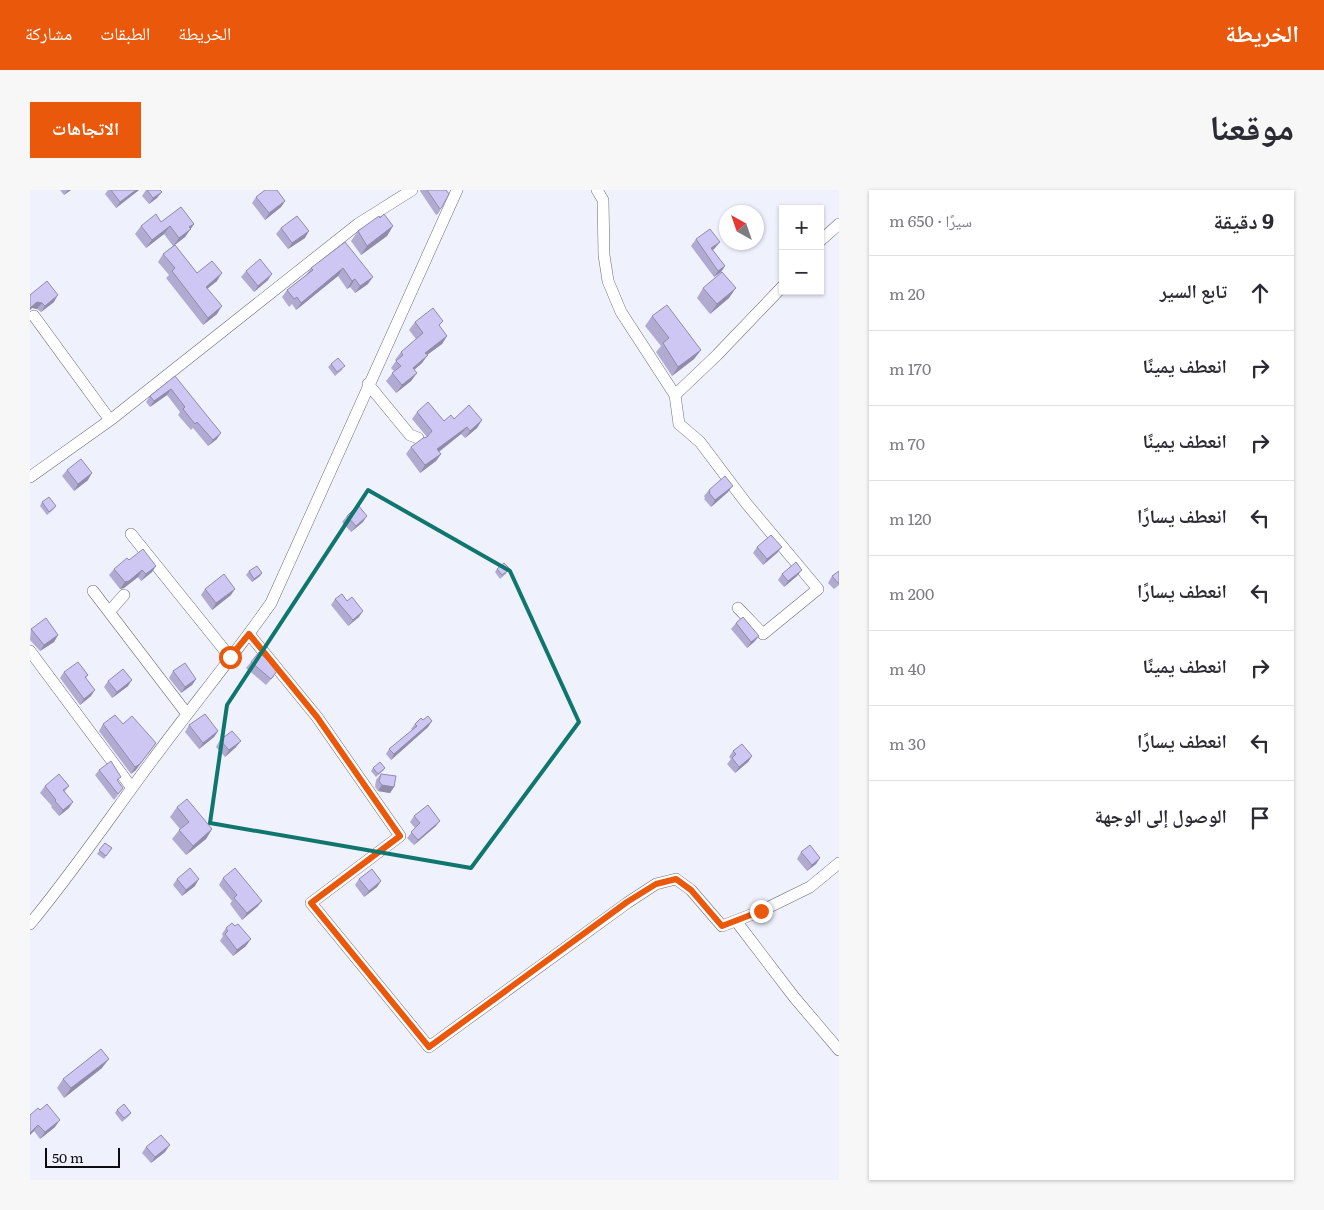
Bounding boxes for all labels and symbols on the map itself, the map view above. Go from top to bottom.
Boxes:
north arrow [719,205,764,250]
route start [219,646,242,669]
route end [750,900,773,923]
scale bar [45,1145,120,1168]

